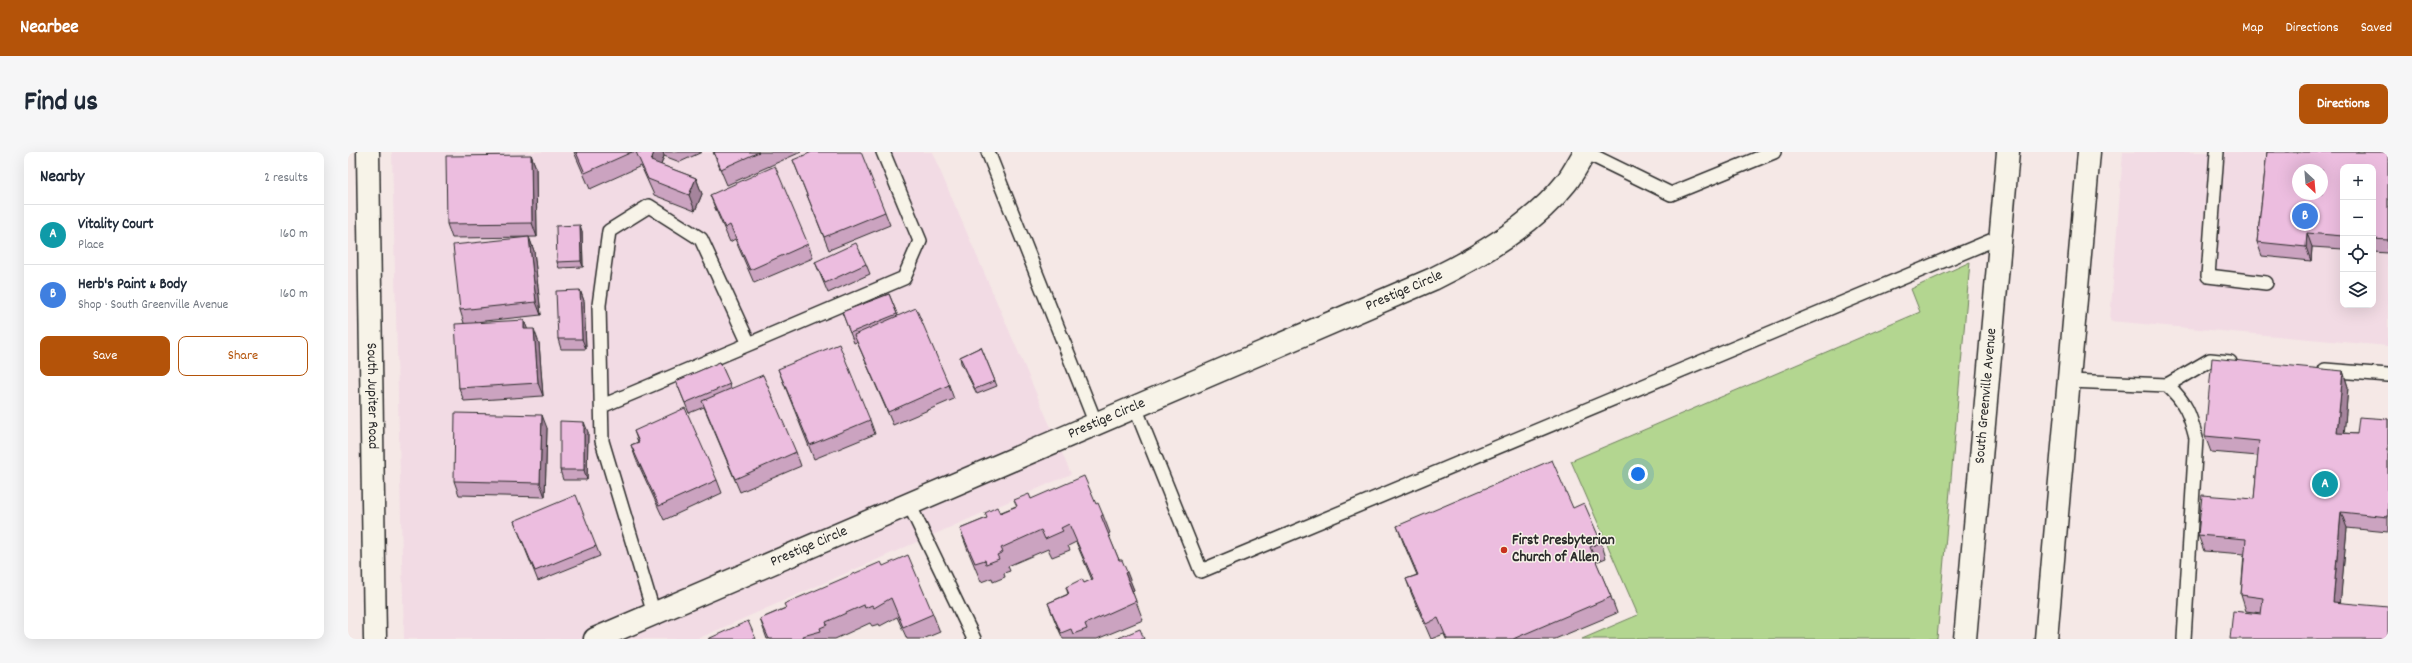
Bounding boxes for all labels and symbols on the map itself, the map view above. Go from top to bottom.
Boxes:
north arrow [2292,164,2328,200]
pin: B [2292,201,2318,231]
street label: Prestige Circle [1362,265,1447,318]
street label: South Greenville Avenue [1970,327,2003,465]
street label: South Jupiter Road [360,343,383,449]
street label: Prestige Circle [1065,393,1149,445]
your location [1628,464,1648,484]
pin: A [2312,469,2338,499]
street label: Prestige Circle [767,521,852,573]
place label: First Presbyterian Church of Allen [1512,530,1615,569]
marker: First Presbyterian Church of Allen [1499,545,1509,555]

